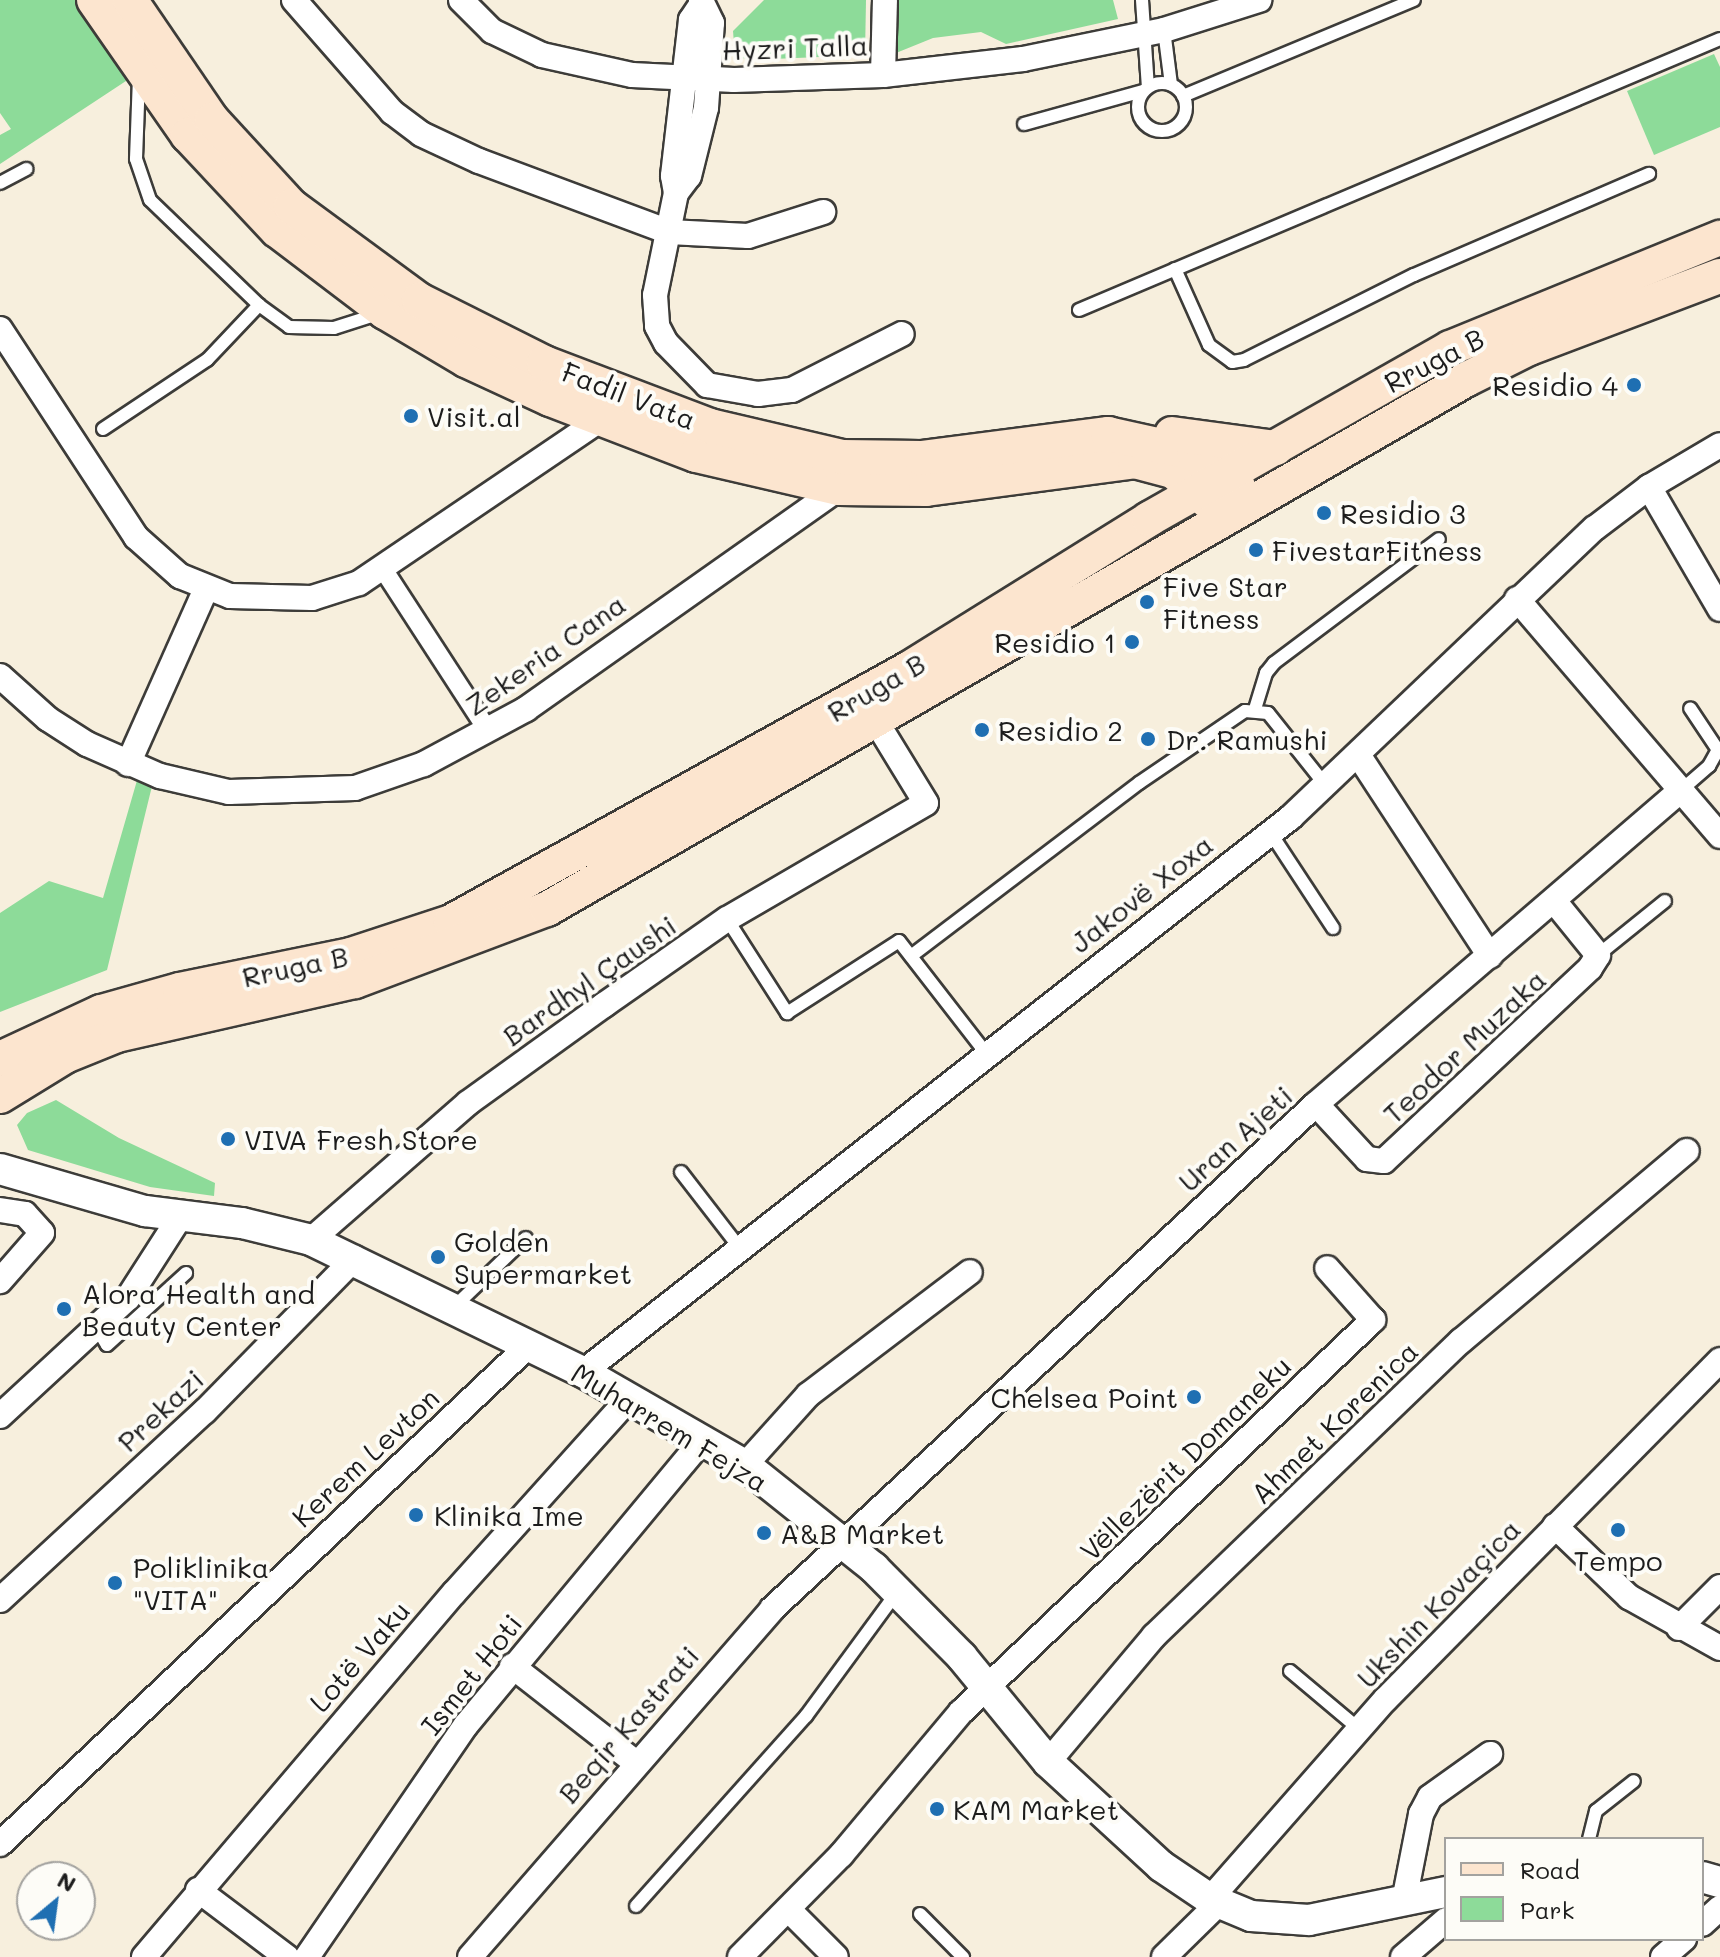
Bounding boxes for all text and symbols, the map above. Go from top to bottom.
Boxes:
street label: Hyzri Talla [721,28,869,66]
street label: Rruga B [1379,321,1489,399]
street label: Fadil Vata [557,354,701,436]
place label: Residio 4 [1492,368,1618,402]
marker: Residio 4 [1625,376,1643,394]
place label: Visit.al [427,399,521,433]
marker: Visit.al [402,407,420,425]
place label: Residio 3 [1340,496,1466,530]
marker: Residio 3 [1315,504,1333,522]
place label: FivestarFitness [1272,533,1482,567]
marker: FivestarFitness [1247,541,1265,559]
place label: Five Star Fitness [1163,569,1288,635]
street label: Zekeria Cana [458,586,632,722]
marker: Five Star Fitness [1138,593,1156,611]
place label: Residio 1 [994,625,1116,659]
marker: Residio 1 [1123,633,1141,651]
street label: Rruga B [821,646,931,728]
place label: Residio 2 [998,713,1123,747]
marker: Residio 2 [973,721,991,739]
place label: Dr. Ramushi [1166,722,1328,756]
marker: Dr. Ramushi [1137,728,1159,750]
street label: Jakovë Xoxa [1063,827,1219,959]
street label: Bardhyl Çaushi [496,908,682,1052]
street label: Rruga B [239,938,351,994]
street label: Teodor Muzaka [1376,962,1552,1130]
street label: Uran Ajeti [1171,1078,1299,1198]
place label: VIVA Fresh Store [244,1122,478,1156]
marker: VIVA Fresh Store [219,1130,237,1148]
place label: Golden Supermarket [454,1224,632,1290]
marker: Golden Supermarket [429,1248,447,1266]
place label: Alora Health and Beauty Center [82,1276,315,1342]
marker: Alora Health and Beauty Center [53,1298,75,1320]
street label: Ahmet Korenica [1244,1334,1424,1510]
street label: Vëllezërit Domaneku [1073,1349,1297,1567]
street label: Muharrem Fejza [566,1355,774,1499]
street label: Prekazi [110,1362,210,1458]
place label: Chelsea Point [990,1380,1178,1414]
street label: Kerem Levton [285,1381,445,1533]
marker: Chelsea Point [1185,1388,1203,1406]
place label: Klinika Ime [434,1498,584,1532]
marker: Klinika Ime [405,1504,427,1526]
street label: Ukshin Kovaçica [1349,1512,1527,1694]
place label: A&B Market [780,1516,944,1550]
marker: Tempo [1609,1521,1627,1539]
marker: A&B Market [755,1524,773,1542]
place label: Tempo [1573,1543,1663,1577]
place label: Poliklinika "VITA" [133,1550,269,1616]
marker: Poliklinika "VITA" [104,1572,126,1594]
street label: Lotë Vaku [302,1594,416,1718]
street label: Ismet Hoti [413,1607,529,1741]
street label: Beqir Kastrati [551,1639,705,1809]
place label: KAM Market [953,1792,1119,1826]
marker: KAM Market [928,1800,946,1818]
legend [1444,1837,1704,1941]
text: Road [1520,1854,1580,1885]
north arrow [16,1861,96,1941]
text: N [53,1865,81,1898]
text: Park [1520,1894,1574,1925]

